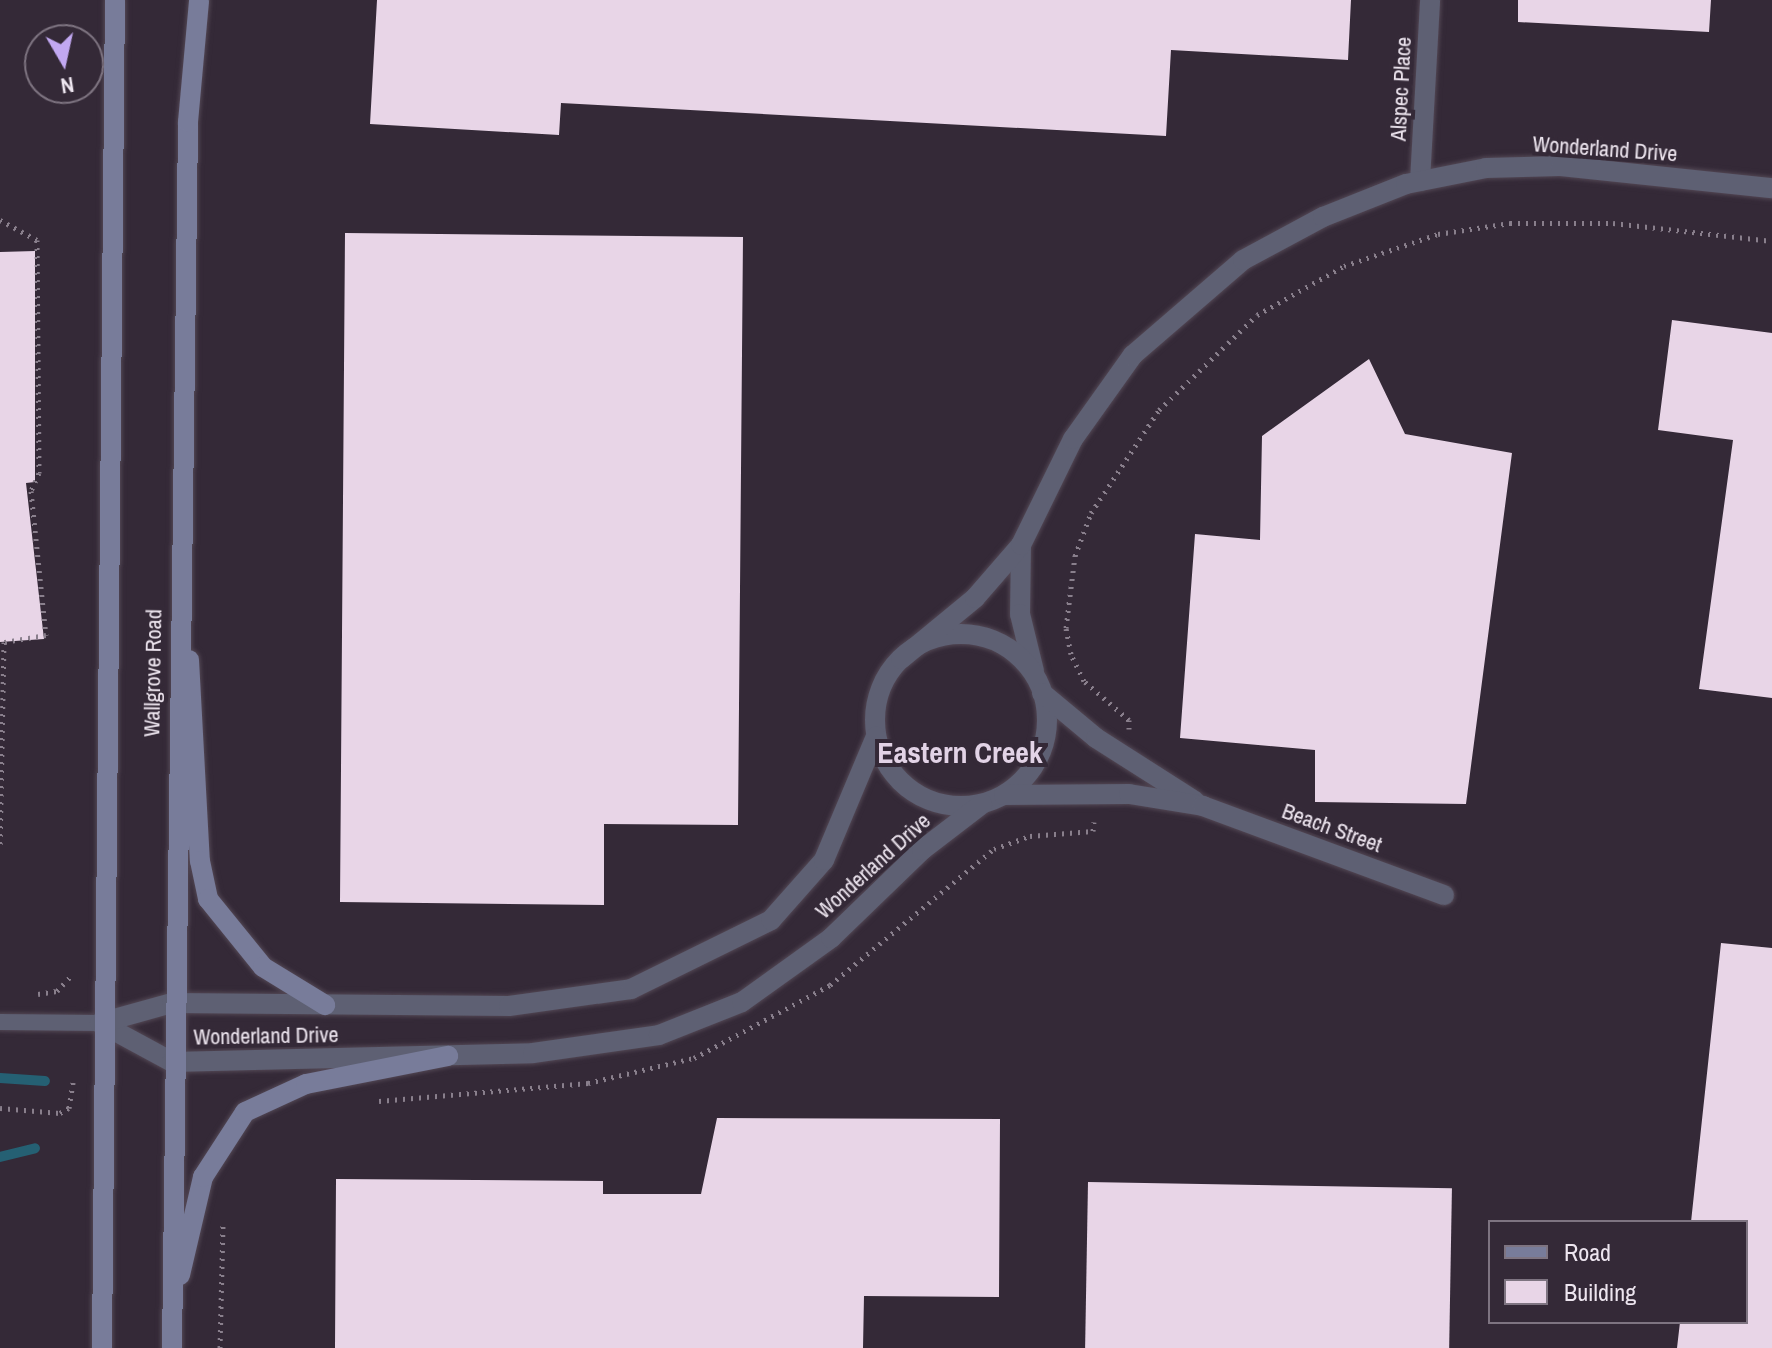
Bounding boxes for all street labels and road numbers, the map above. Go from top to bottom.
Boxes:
street label: Alspec Place [1385,36,1417,142]
street label: Wonderland Drive [1532,131,1678,167]
street label: Wallgrove Road [139,609,167,737]
street label: Beach Street [1278,798,1386,858]
street label: Wonderland Drive [810,808,936,924]
street label: Wonderland Drive [193,1022,339,1050]

